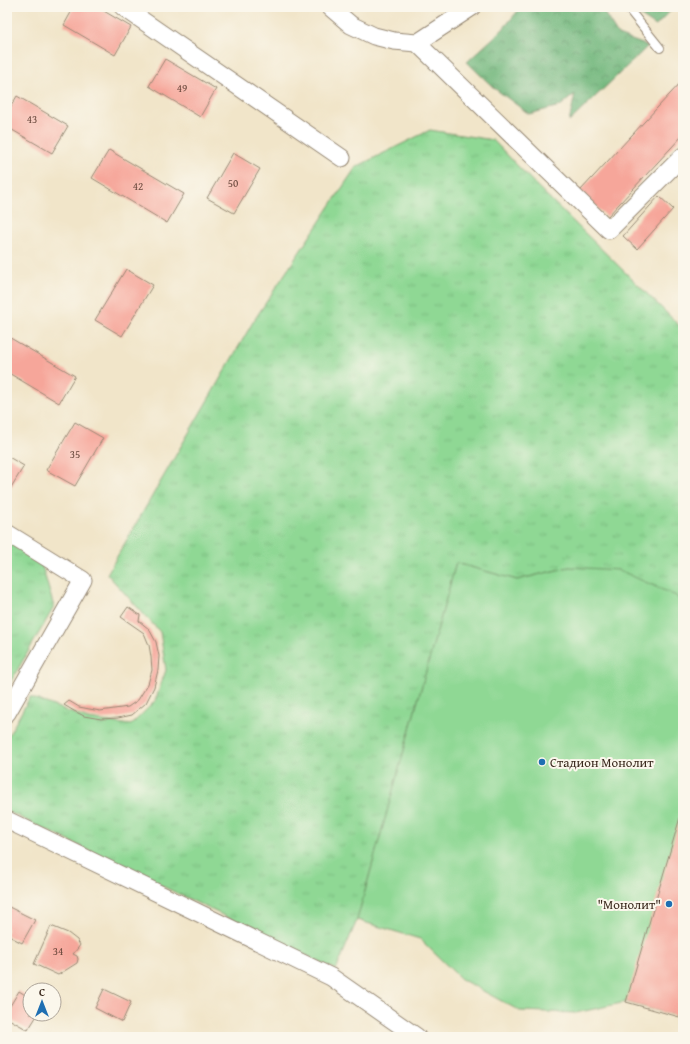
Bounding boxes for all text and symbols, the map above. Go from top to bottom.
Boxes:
house number: 49 [177,80,187,96]
house number: 43 [27,111,37,127]
house number: 50 [228,175,238,191]
house number: 42 [133,178,143,194]
house number: 35 [70,446,80,462]
place label: Стадион Монолит [550,753,654,772]
marker: Стадион Монолит [537,757,547,767]
place label: "Монолит" [597,895,661,914]
marker: "Монолит" [664,899,674,909]
house number: 34 [53,943,63,959]
north arrow [22,982,62,1022]
text: С [39,984,45,1000]

